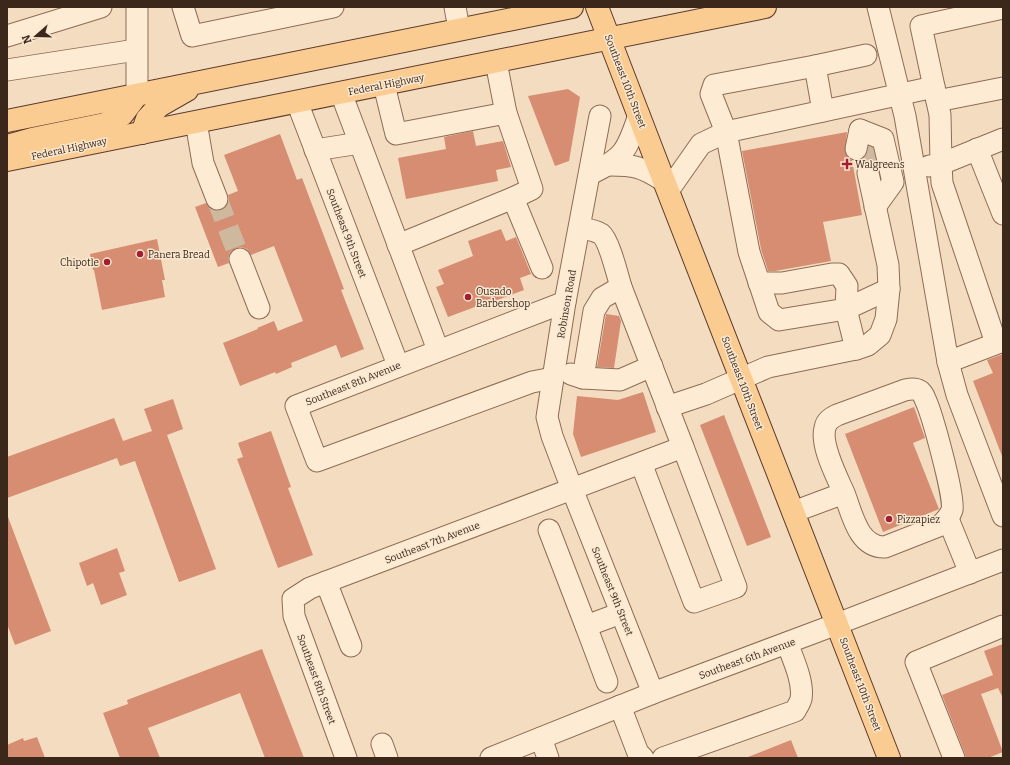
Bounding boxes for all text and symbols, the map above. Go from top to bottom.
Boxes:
north arrow [16,16,56,56]
text: N [19,33,35,45]
street label: Southeast 10th Street [602,33,649,130]
street label: Federal Highway [347,72,426,98]
street label: Federal Highway [30,135,109,163]
marker: Walgreens [842,159,852,169]
place label: Walgreens [855,159,905,171]
street label: Southeast 9th Street [323,187,369,280]
marker: Panera Bread [135,249,145,259]
place label: Panera Bread [148,249,210,261]
place label: Chipotle [60,257,99,269]
marker: Chipotle [102,257,112,267]
street label: Robinson Road [555,269,579,339]
place label: Ousado Barbershop [476,286,530,310]
marker: Ousado Barbershop [463,292,473,302]
street label: Southeast 10th Street [719,335,766,432]
street label: Southeast 8th Avenue [304,359,403,409]
marker: Pizzapiez [884,514,894,524]
place label: Pizzapiez [897,514,940,526]
street label: Southeast 7th Avenue [383,519,482,567]
street label: Southeast 9th Street [589,545,636,638]
street label: Southeast 8th Street [294,633,338,726]
street label: Southeast 6th Avenue [698,636,797,682]
street label: Southeast 10th Street [837,636,884,733]

